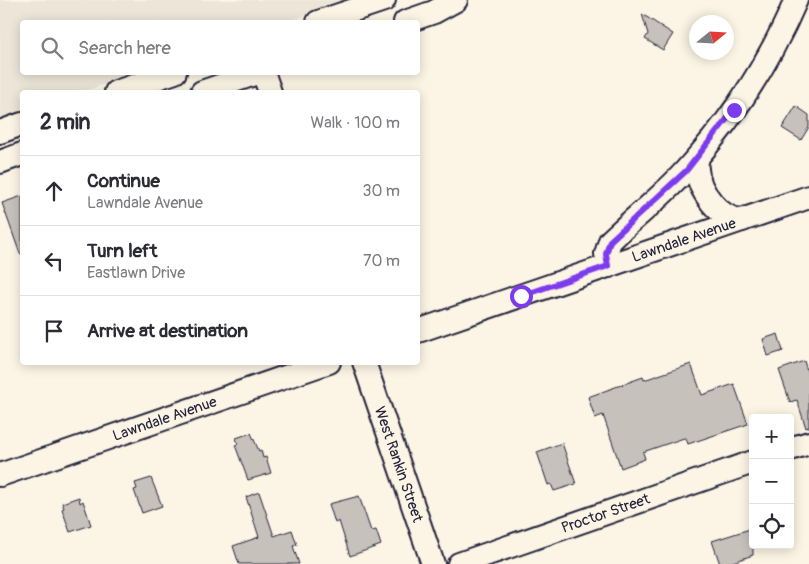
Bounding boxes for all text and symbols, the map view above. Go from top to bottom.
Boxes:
north arrow [689,15,734,60]
search box [20,20,420,75]
icon: search [38,34,66,62]
text: Search here [78,36,171,60]
route end [723,99,746,122]
text: 2 min [40,109,90,136]
text: Walk · 100 m [311,113,400,133]
text: Continue [87,169,160,193]
icon: ahead [40,177,68,205]
text: 30 m [362,181,400,201]
text: Lawndale Avenue [87,193,203,213]
street label: Lawndale Avenue [629,214,739,267]
text: Turn left [87,239,157,263]
icon: left [40,247,68,275]
text: 70 m [363,251,400,271]
text: Eastlawn Drive [87,263,185,283]
route start [510,285,533,308]
icon: arrive [40,317,68,345]
text: Arrive at destination [87,319,248,343]
street label: Lawndale Avenue [110,392,220,446]
street label: West Rankin Street [370,404,427,526]
map controls [749,414,794,549]
button: + [749,414,794,459]
button: − [749,459,794,504]
street label: Proctor Street [559,489,653,538]
button: locate [749,504,794,549]

